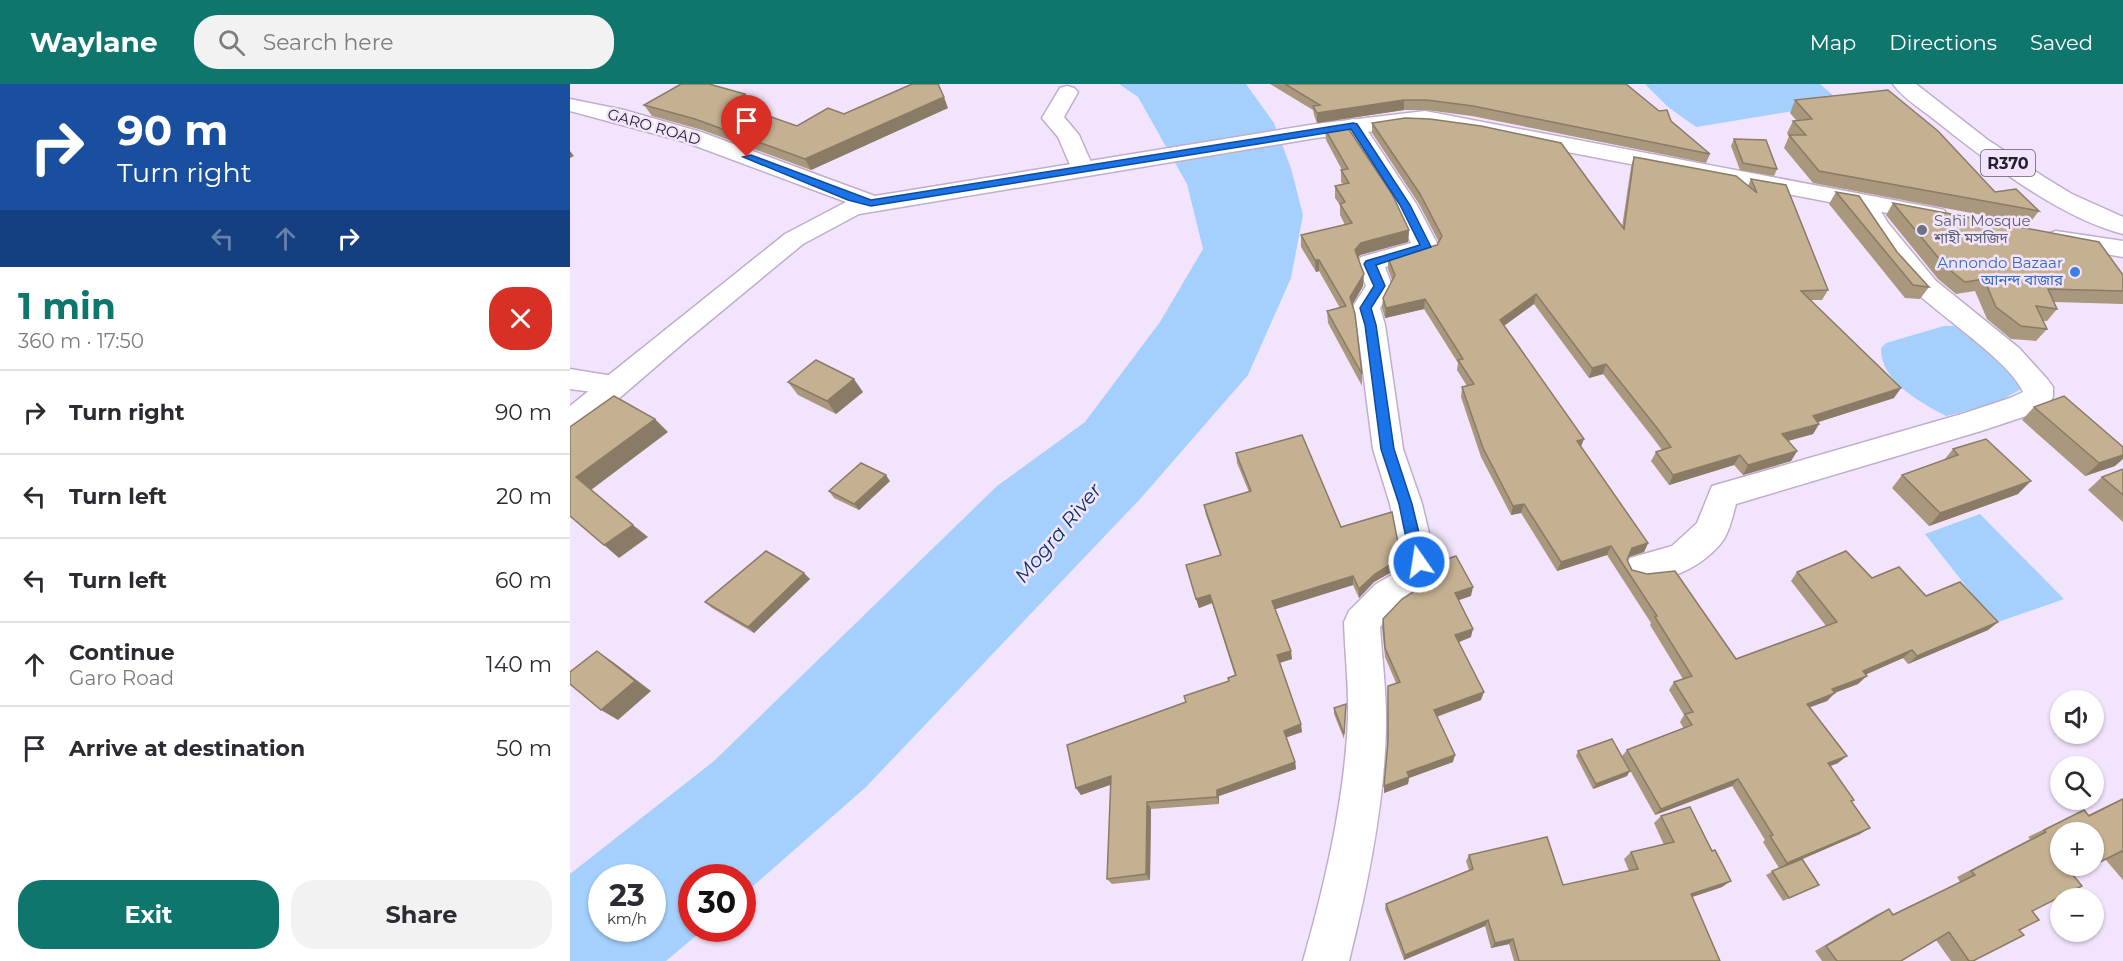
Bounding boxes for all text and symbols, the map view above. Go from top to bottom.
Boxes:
search box [194,15,614,69]
text: Waylane [30,25,158,59]
icon: search [215,26,248,59]
text: Search here [263,29,393,56]
text: Map [1810,30,1856,55]
text: Directions [1889,30,1997,55]
text: Saved [2030,30,2093,55]
pin [721,95,772,157]
text: 90 m [117,104,228,156]
street label: GARO ROAD [605,104,703,149]
icon: arrive [730,104,763,137]
icon: right [18,108,96,186]
road number: R370 [1981,150,2035,176]
text: Turn right [117,156,252,189]
place label: Sahi Mosque শাহী মসজিদ [1933,211,2031,247]
icon: left [206,222,239,255]
icon: ahead [269,222,302,255]
icon: right [332,222,365,255]
marker: Sahi Mosque শাহী মসজিদ [1915,223,1929,237]
place label: Annondo Bazaar আনন্দ বাজার [1937,253,2064,289]
marker: Annondo Bazaar আনন্দ বাজার [2068,265,2082,279]
text: 1 min [18,284,116,328]
button: close [489,287,552,350]
text: 360 m · 17:50 [18,329,144,353]
icon: right [18,396,51,429]
text: Turn right [69,399,184,426]
text: 90 m [495,399,552,426]
water label: Mogra River [1009,478,1107,588]
icon: left [18,480,51,513]
text: Turn left [69,483,167,510]
text: 20 m [496,483,552,510]
position arrow [1387,530,1451,594]
icon: left [18,564,51,597]
text: Turn left [69,567,167,594]
text: 60 m [495,567,552,594]
text: Continue [69,639,175,666]
icon: ahead [18,648,51,681]
text: 140 m [486,651,552,678]
text: Garo Road [69,666,174,690]
map controls [2050,690,2104,942]
button: sound [2050,690,2104,744]
icon: arrive [18,732,51,765]
text: Arrive at destination [69,735,305,762]
text: 50 m [496,735,552,762]
button: search [2050,756,2104,810]
button: + [2050,822,2104,876]
speed limit sign: 30 [678,864,756,942]
text: 23 [609,877,645,914]
button: Exit [18,880,279,949]
button: Share [291,880,552,949]
button: − [2050,888,2104,942]
text: km/h [607,909,647,928]

